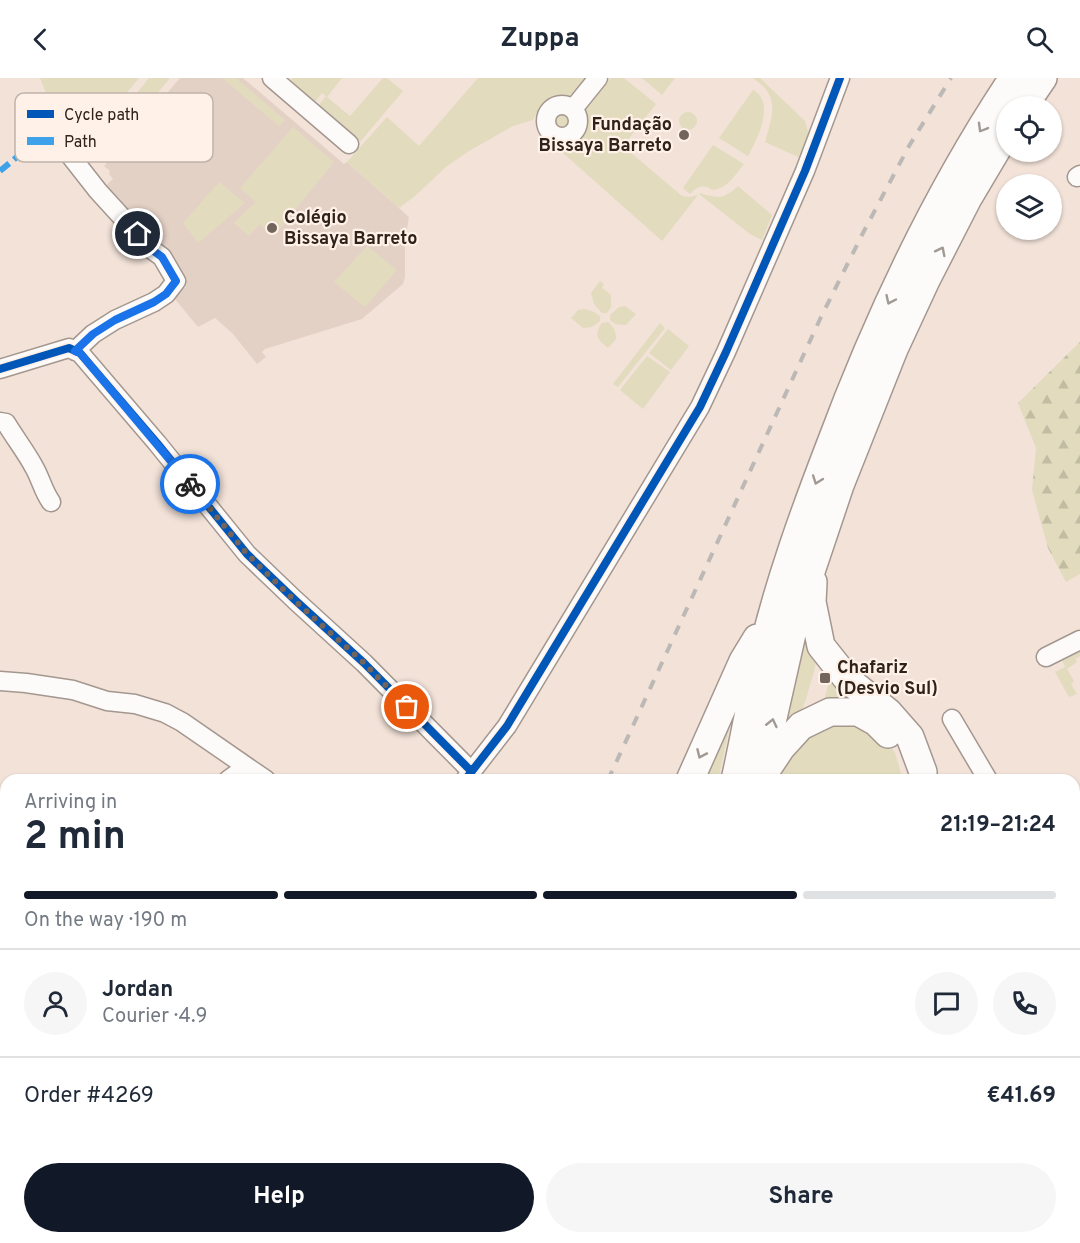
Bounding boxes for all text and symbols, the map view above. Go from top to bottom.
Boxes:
text: Zuppa [500,22,580,56]
icon: back [24,23,57,56]
icon: search [1023,23,1056,56]
legend [15,93,213,162]
map controls [996,96,1062,240]
button: locate [996,96,1062,162]
text: Cycle path [64,106,139,126]
place label: Fundação Bissaya Barreto [539,114,672,158]
one-way arrow [977,121,989,132]
marker: Fundação Bissaya Barreto [677,128,691,142]
text: Path [64,133,97,153]
button: layers [996,174,1062,240]
place label: Colégio Bissaya Barreto [284,207,417,251]
pin [112,208,163,259]
icon: home [121,217,154,250]
marker: Colégio Bissaya Barreto [265,221,279,235]
one-way arrow [934,246,946,257]
one-way arrow [886,293,898,304]
courier [160,454,220,514]
icon: bike [174,468,207,501]
one-way arrow [811,474,824,485]
place label: Chafariz (Desvio Sul) [837,657,938,701]
marker: Chafariz (Desvio Sul) [818,671,832,685]
pin [381,681,432,732]
icon: bag [390,690,423,723]
one-way arrow [764,718,777,728]
one-way arrow [697,748,709,759]
text: Arriving in [24,790,117,816]
text: 21:19–21:24 [940,812,1056,839]
text: 2 min [24,814,126,863]
text: On the way · 190 m [24,908,187,934]
button: person [24,972,87,1035]
button: chat [915,972,978,1035]
button: phone [993,972,1056,1035]
text: Jordan [102,977,173,1004]
text: Courier · 4.9 [102,1004,207,1030]
text: Order #4269 [24,1083,154,1110]
text: €41.69 [987,1083,1056,1110]
button: Help [24,1163,534,1232]
button: Share [546,1163,1056,1232]

